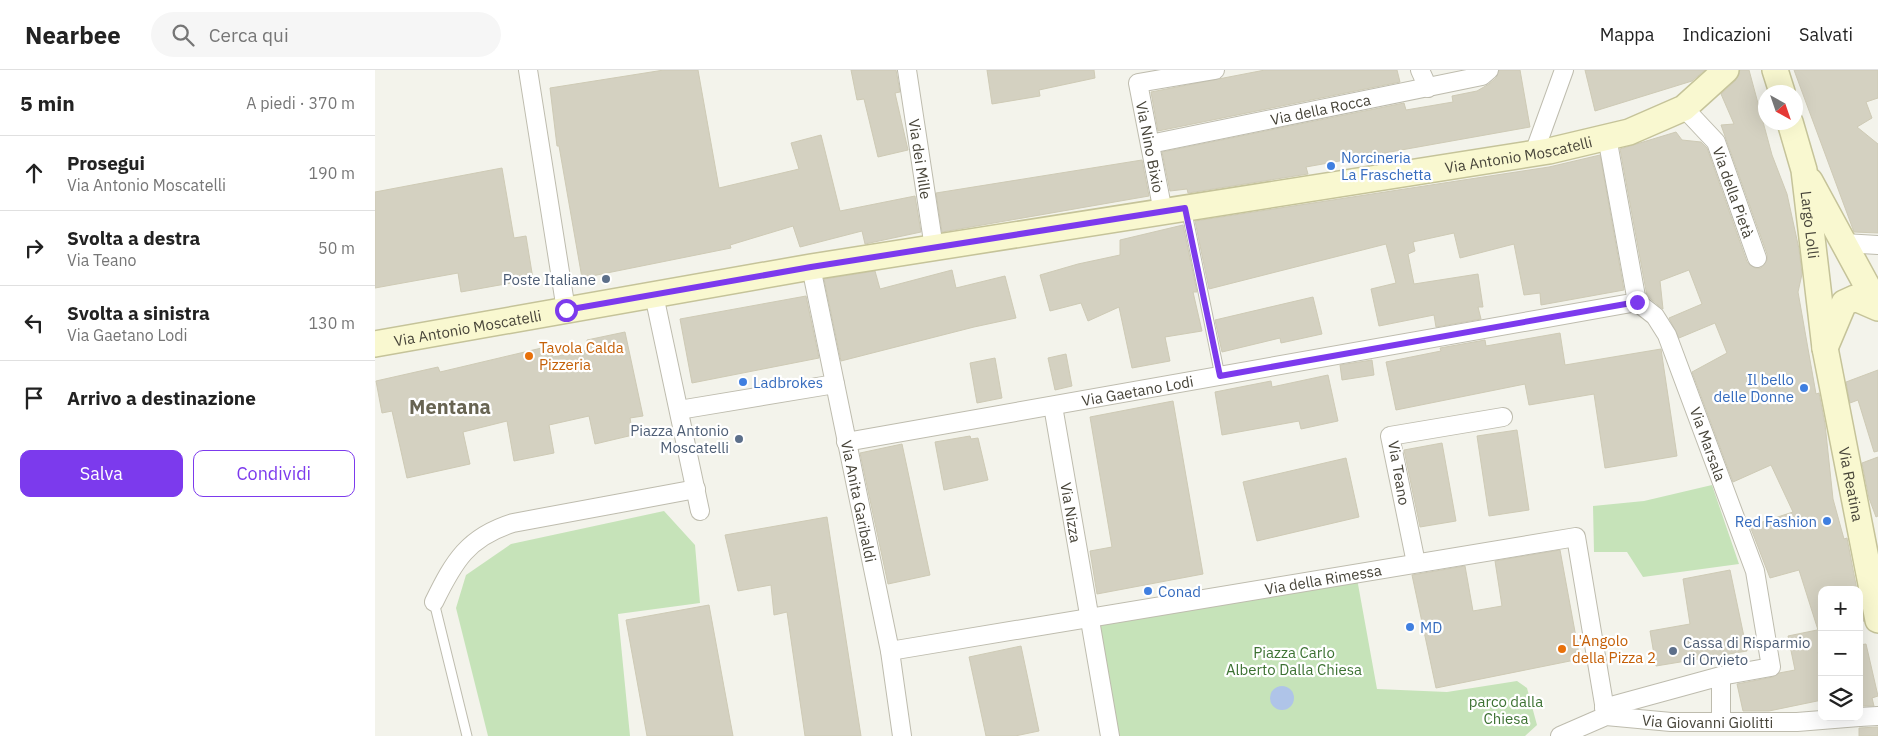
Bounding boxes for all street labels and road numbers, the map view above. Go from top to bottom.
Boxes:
street label: Via della Rocca [1269,90,1372,129]
street label: Via Nino Bixio [1132,100,1168,194]
street label: Via dei Mille [905,117,936,200]
street label: Via Antonio Moscatelli [1443,132,1594,177]
street label: Via della Pietà [1709,144,1759,240]
street label: Largo Lolli [1797,190,1824,260]
street label: Via Antonio Moscatelli [392,305,543,350]
street label: Via Gaetano Lodi [1080,371,1195,410]
street label: Via Marsala [1686,404,1730,484]
street label: Via Anita Garibaldi [837,438,881,564]
street label: Via Teano [1384,439,1414,507]
street label: Via Reatina [1835,445,1868,523]
street label: Via Nizza [1057,481,1086,544]
street label: Via della Rimessa [1263,560,1383,598]
street label: Via Giovanni Giolitti [1641,710,1773,732]

